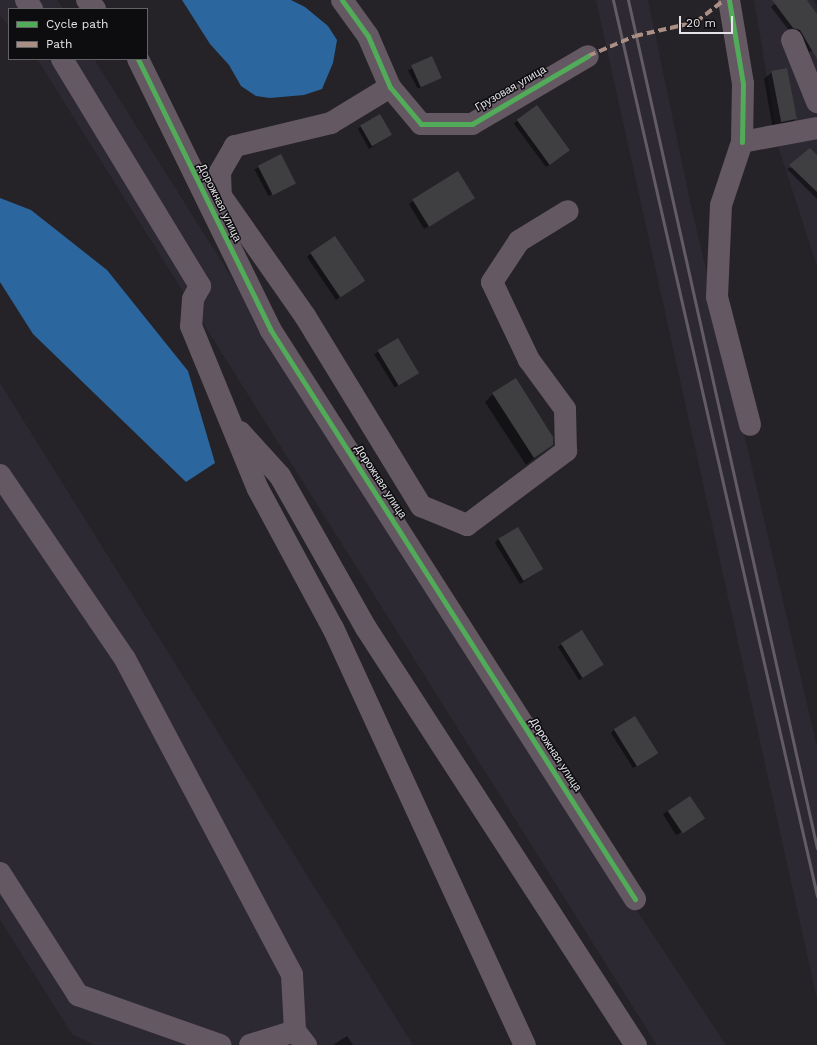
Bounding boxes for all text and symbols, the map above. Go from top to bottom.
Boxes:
legend [8,8,148,60]
scale bar [681,8,735,34]
text: 20 m [686,16,716,30]
text: Cycle path [46,17,108,31]
text: Path [46,37,72,51]
street label: Грузовая улица [473,63,549,115]
street label: Дорожная улица [194,162,244,244]
street label: Дорожная улица [351,443,409,521]
street label: Дорожная улица [526,716,584,794]

